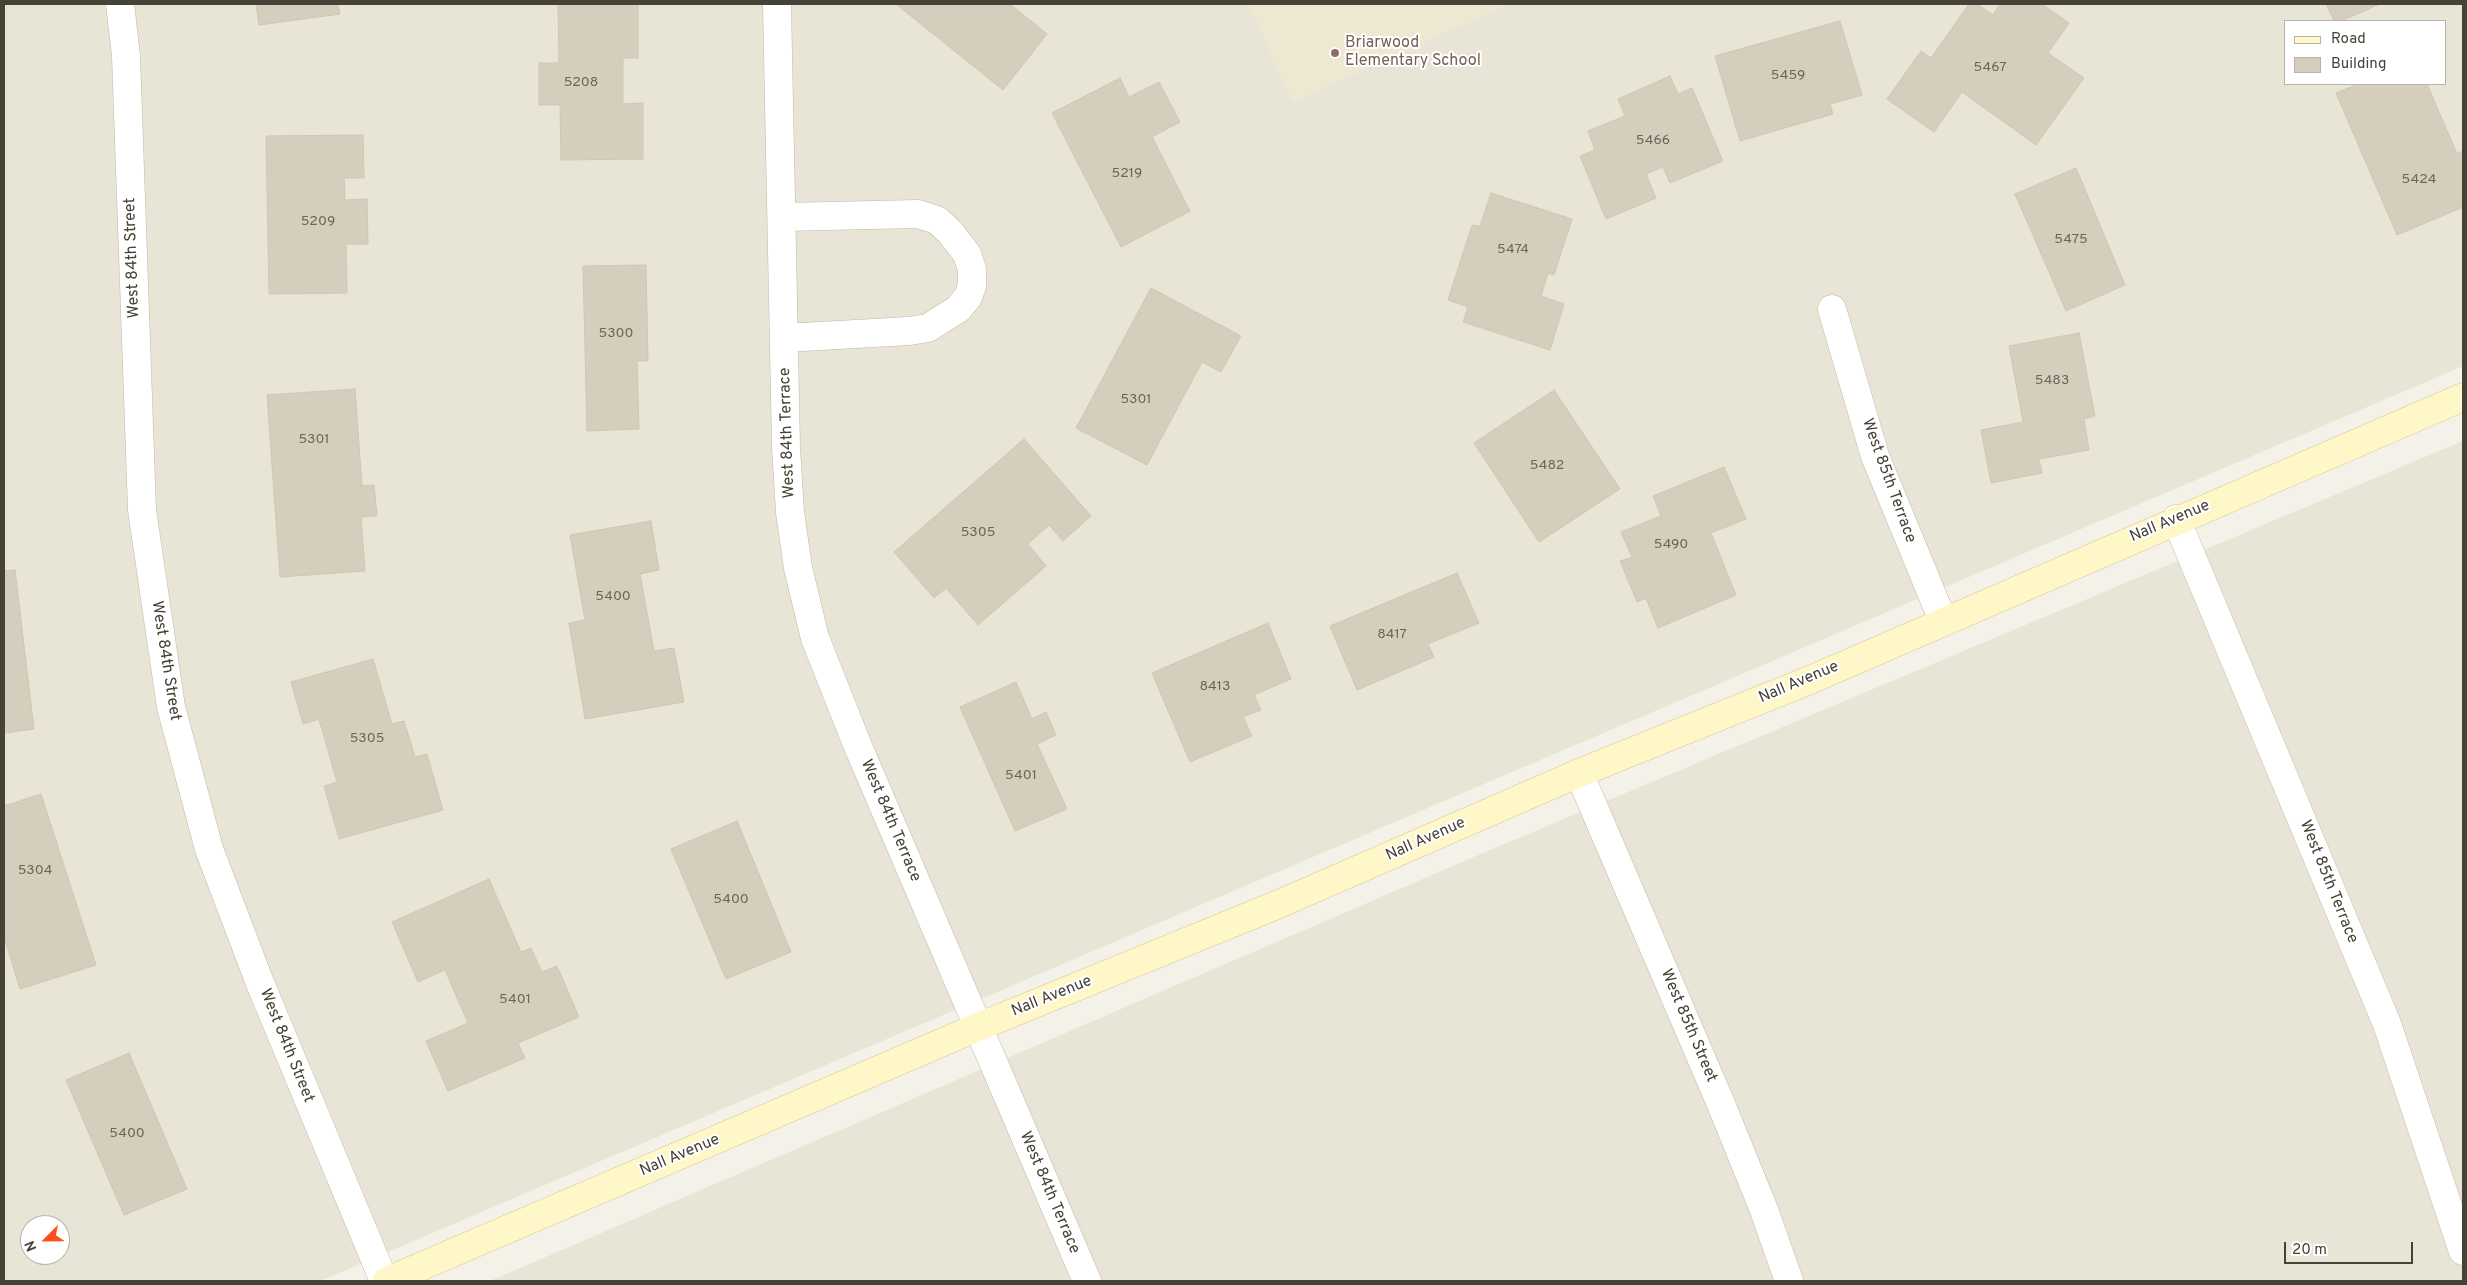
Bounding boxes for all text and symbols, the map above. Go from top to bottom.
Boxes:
legend [2284,20,2447,85]
text: Road [2331,30,2366,49]
place label: Briarwood Elementary School [1345,34,1481,72]
marker: Briarwood Elementary School [1329,47,1341,59]
text: Building [2331,55,2386,74]
house number: 5467 [1973,60,2007,76]
house number: 5459 [1771,68,1805,84]
house number: 5208 [564,75,598,91]
house number: 5466 [1636,133,1670,149]
house number: 5219 [1112,166,1142,182]
house number: 5424 [2402,172,2436,188]
street label: West 84th Street [121,197,145,319]
house number: 5209 [301,214,335,230]
house number: 5475 [2054,232,2088,248]
house number: 5474 [1497,242,1529,258]
house number: 5300 [599,326,633,342]
street label: West 84th Terrace [776,367,800,499]
house number: 5483 [2035,373,2069,389]
house number: 5301 [1120,392,1152,408]
street label: West 85th Terrace [1857,416,1919,546]
house number: 5301 [298,432,330,448]
house number: 5482 [1530,458,1564,474]
street label: Nall Avenue [2127,497,2213,547]
house number: 5305 [961,525,995,541]
house number: 5490 [1654,537,1688,553]
house number: 5400 [595,589,631,605]
street label: West 84th Street [146,600,184,722]
house number: 8417 [1377,627,1407,643]
street label: Nall Avenue [1756,658,1842,708]
house number: 8413 [1200,679,1230,695]
house number: 5305 [350,731,384,747]
street label: West 84th Terrace [856,757,924,885]
house number: 5401 [1005,768,1037,784]
street label: Nall Avenue [1383,814,1469,866]
street label: West 85th Terrace [2295,818,2361,946]
house number: 5304 [18,863,52,879]
house number: 5400 [713,892,749,908]
street label: West 85th Street [1656,967,1720,1085]
street label: Nall Avenue [1009,972,1095,1022]
street label: West 84th Street [254,986,318,1106]
house number: 5401 [499,992,531,1008]
house number: 5400 [109,1126,145,1142]
street label: West 84th Terrace [1015,1129,1083,1257]
street label: Nall Avenue [637,1131,723,1181]
north arrow [20,1215,70,1265]
scale bar [2287,1232,2416,1264]
text: N [22,1238,41,1254]
text: 20 m [2292,1241,2327,1260]

